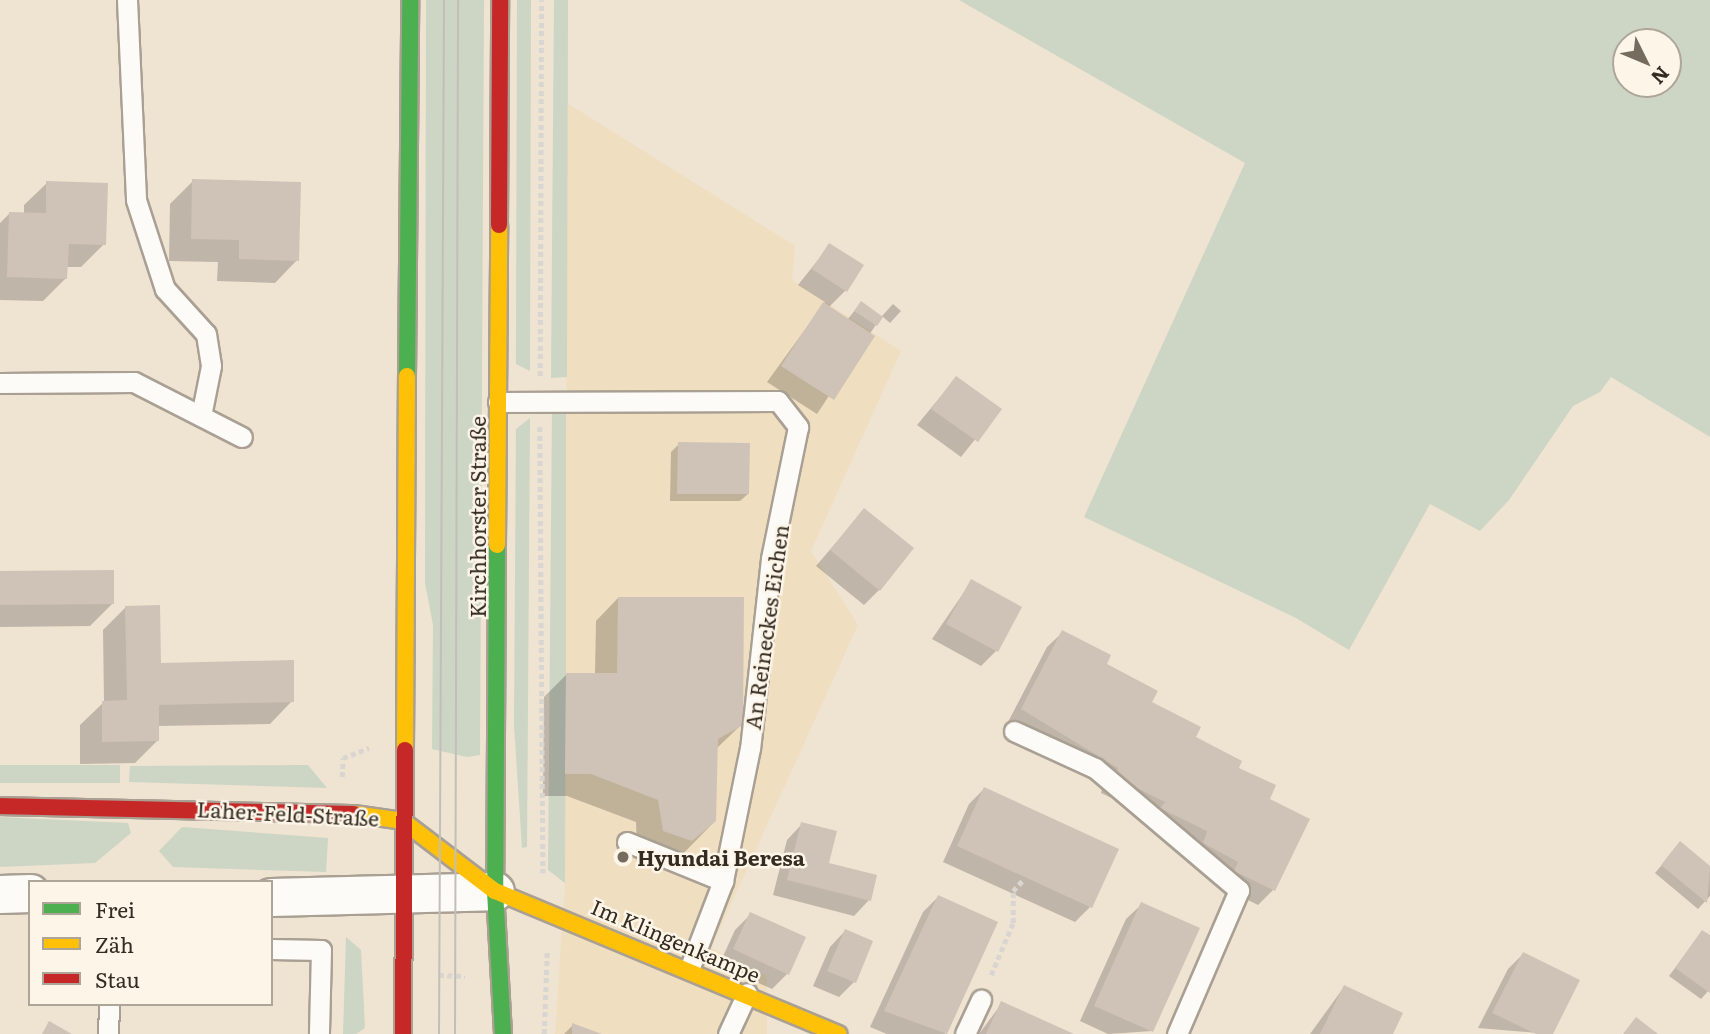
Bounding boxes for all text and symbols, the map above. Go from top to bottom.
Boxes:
north arrow [1612,28,1682,98]
text: N [1645,61,1677,91]
street label: Kirchhorster Straße [464,416,490,618]
street label: An Reineckes Eichen [739,523,793,731]
street label: Laher-Feld-Straße [196,796,380,830]
place label: Hyundai Beresa [637,844,805,870]
marker: Hyundai Beresa [615,849,631,865]
legend [28,880,273,1006]
text: Frei [95,893,135,924]
street label: Im Klingenkampe [588,893,764,987]
text: Zäh [95,928,134,959]
text: Stau [95,963,140,994]

